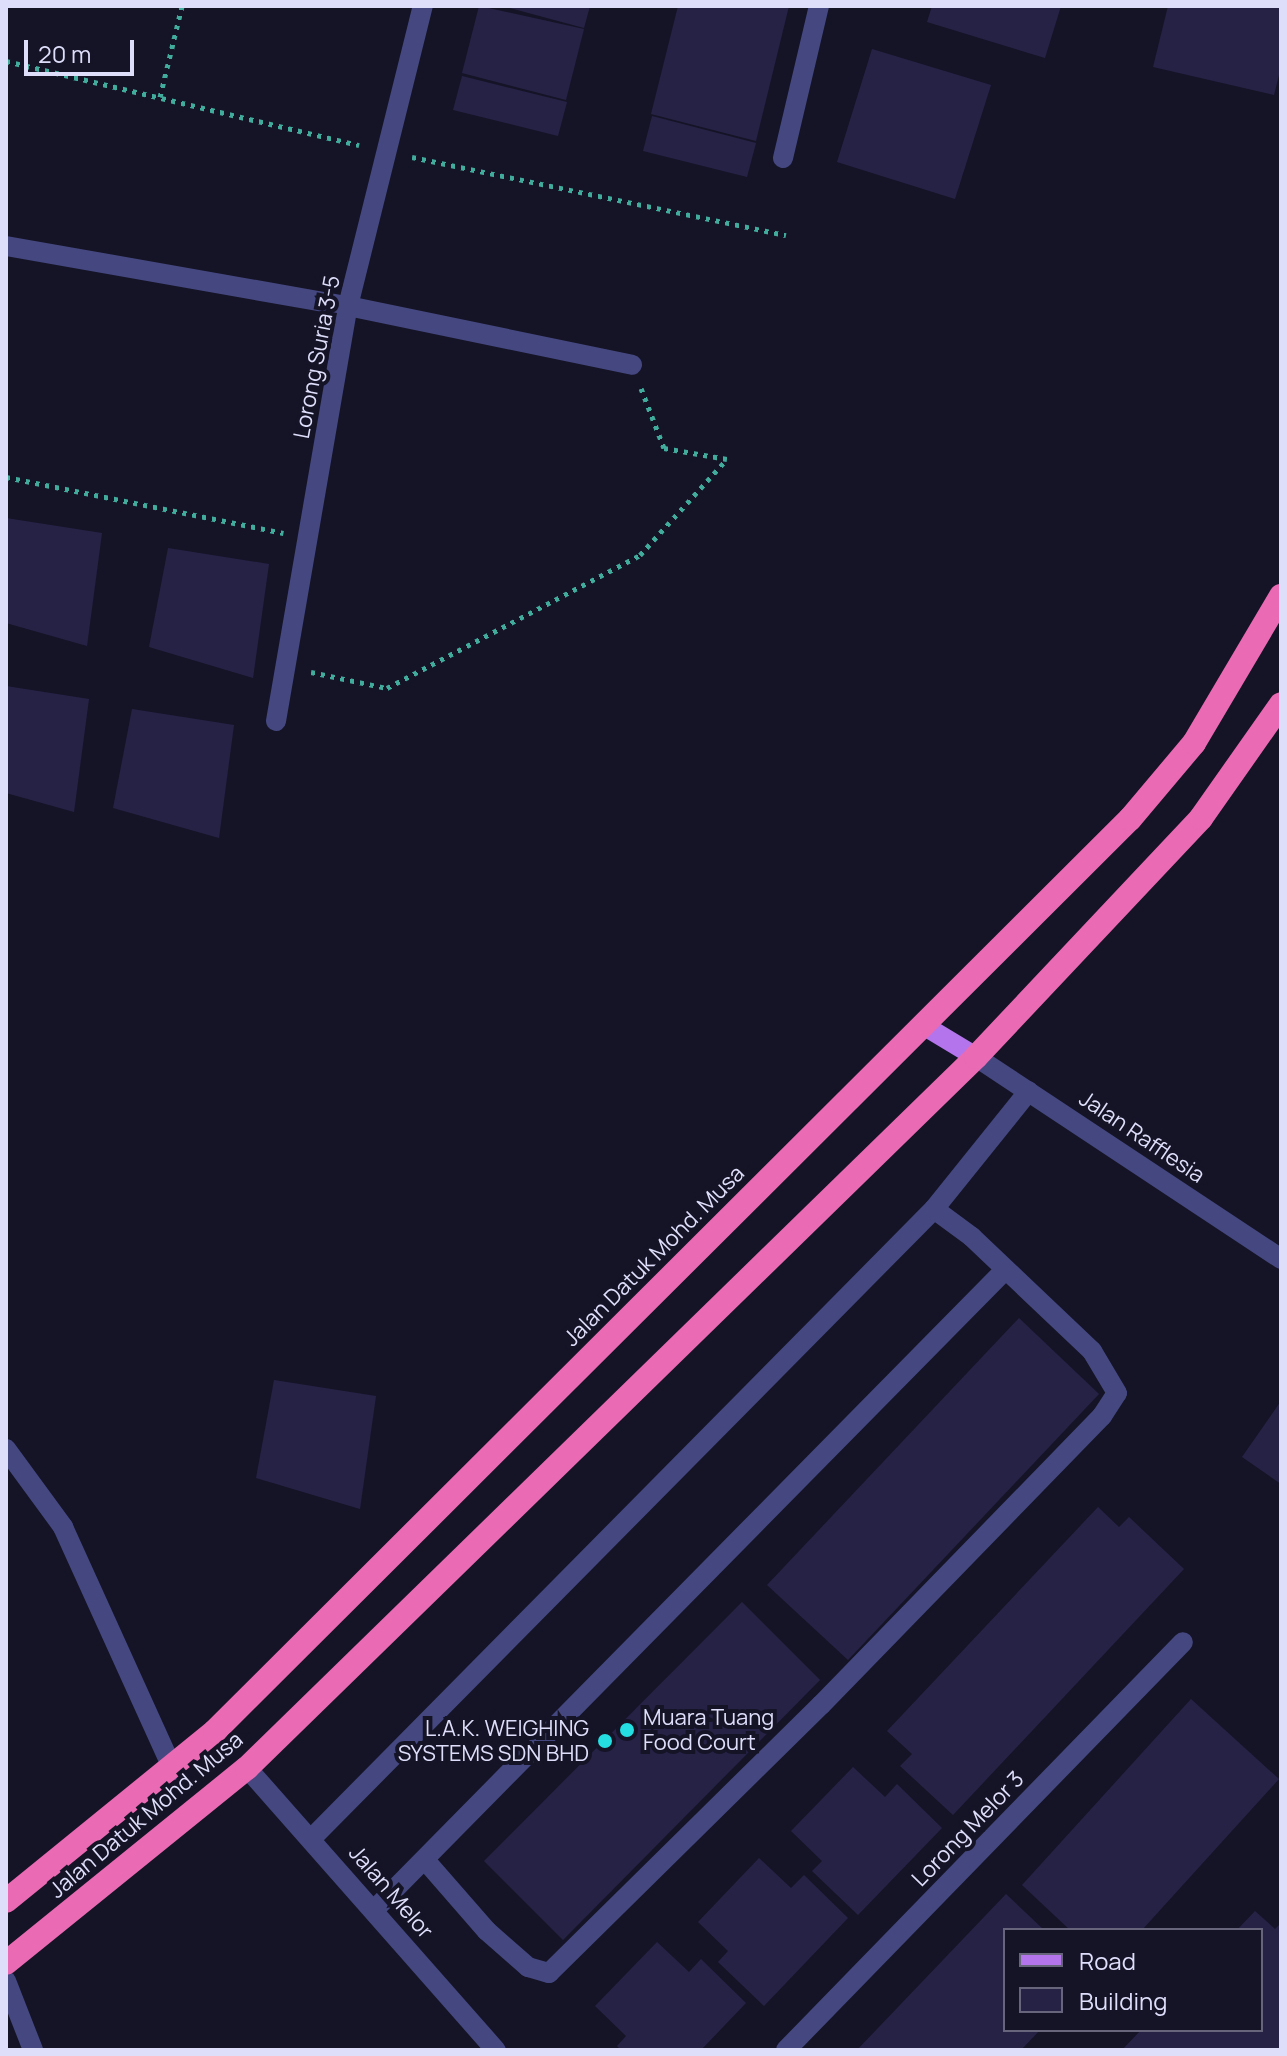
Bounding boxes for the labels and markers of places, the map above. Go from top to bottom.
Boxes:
place label: Muara Tuang Food Court [643,1704,774,1756]
place label: L.A.K. WEIGHING SYSTEMS SDN BHD [398,1715,589,1766]
marker: Muara Tuang Food Court [618,1721,636,1739]
marker: L.A.K. WEIGHING SYSTEMS SDN BHD [596,1732,614,1750]

